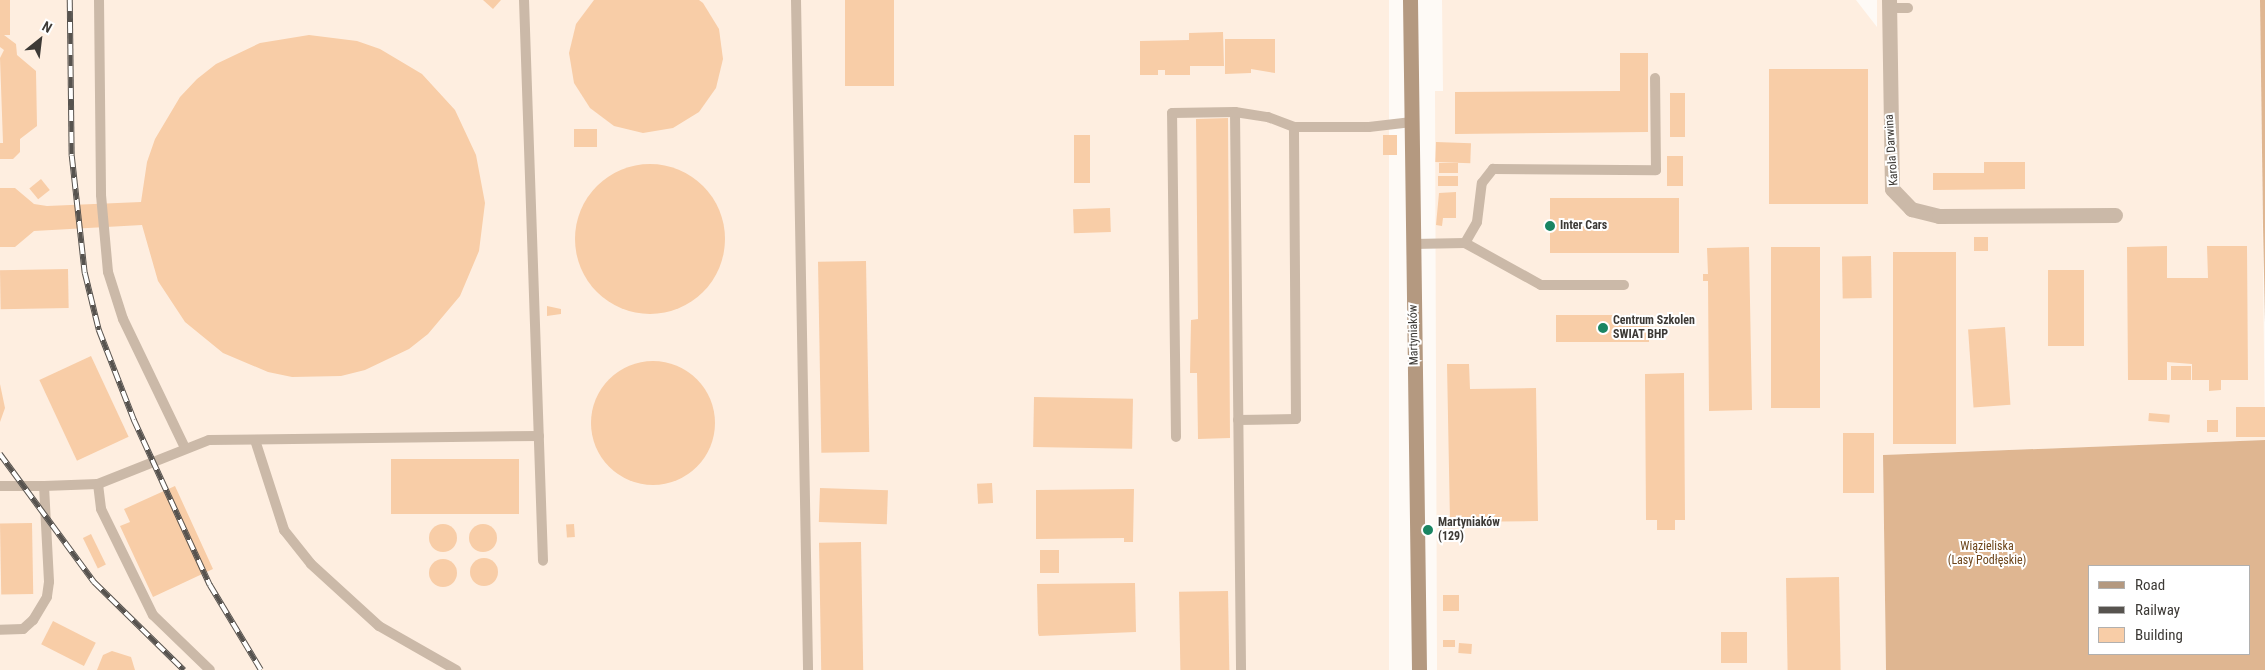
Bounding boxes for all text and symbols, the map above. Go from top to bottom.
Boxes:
north arrow [15,15,65,65]
text: N [40,18,55,36]
street label: Karola Darwina [1882,114,1902,186]
place label: Inter Cars [1560,219,1607,233]
marker: Inter Cars [1544,220,1556,232]
street label: Martyniaków [1406,304,1422,366]
place label: Centrum Szkolen SWIAT BHP [1613,314,1695,342]
marker: Centrum Szkolen SWIAT BHP [1597,322,1609,334]
place label: Martyniaków (129) [1438,516,1500,544]
marker: Martyniaków (129) [1422,524,1434,536]
park label: Wiązieliska (Lasy Podłęskie) [1948,540,2026,568]
legend [2088,565,2250,655]
text: Road [2135,576,2165,594]
text: Railway [2135,601,2180,619]
text: Building [2135,626,2183,644]

